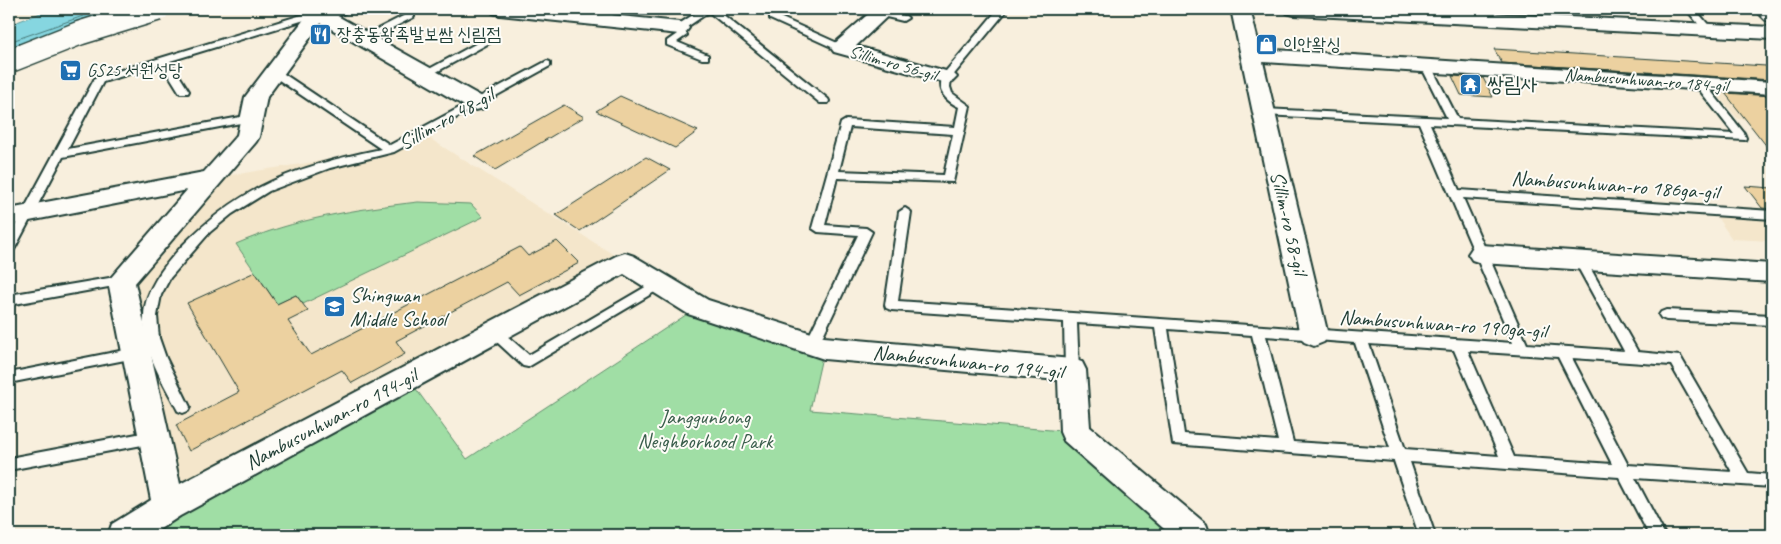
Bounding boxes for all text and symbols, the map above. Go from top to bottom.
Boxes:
restaurant icon: 장충동왕족발보쌈 신림점 [309,22,333,46]
place label: 장충동왕족발보쌈 신림점 [337,23,501,45]
shop icon: 이안왁싱 [1255,32,1279,56]
place label: 이안왁싱 [1283,33,1341,55]
street label: Sillim-ro 56-gil [847,40,942,87]
supermarket icon: GS25 서원성당 [59,58,83,82]
place label: GS25 서원성당 [87,59,183,81]
street label: Nambusunhwan-ro 184-gil [1564,63,1731,97]
place label: 쌍림사 [1487,71,1538,97]
temple icon: 쌍림사 [1459,72,1483,96]
street label: Sillim-ro 48-gil [394,80,501,156]
street label: Nambusunhwan-ro 186ga-gil [1510,165,1723,205]
street label: Sillim-ro 58-gil [1265,169,1314,280]
place label: Shingwan Middle School [350,282,450,332]
school or university icon: Shingwan Middle School [322,295,346,319]
street label: Nambusunhwan-ro 190ga-gil [1338,304,1551,344]
street label: Nambusunhwan-ro 194-gil [872,339,1068,385]
street label: Nambusunhwan-ro 194-gil [241,361,424,475]
park label: Janggunbong Neighborhood Park [637,404,774,454]

